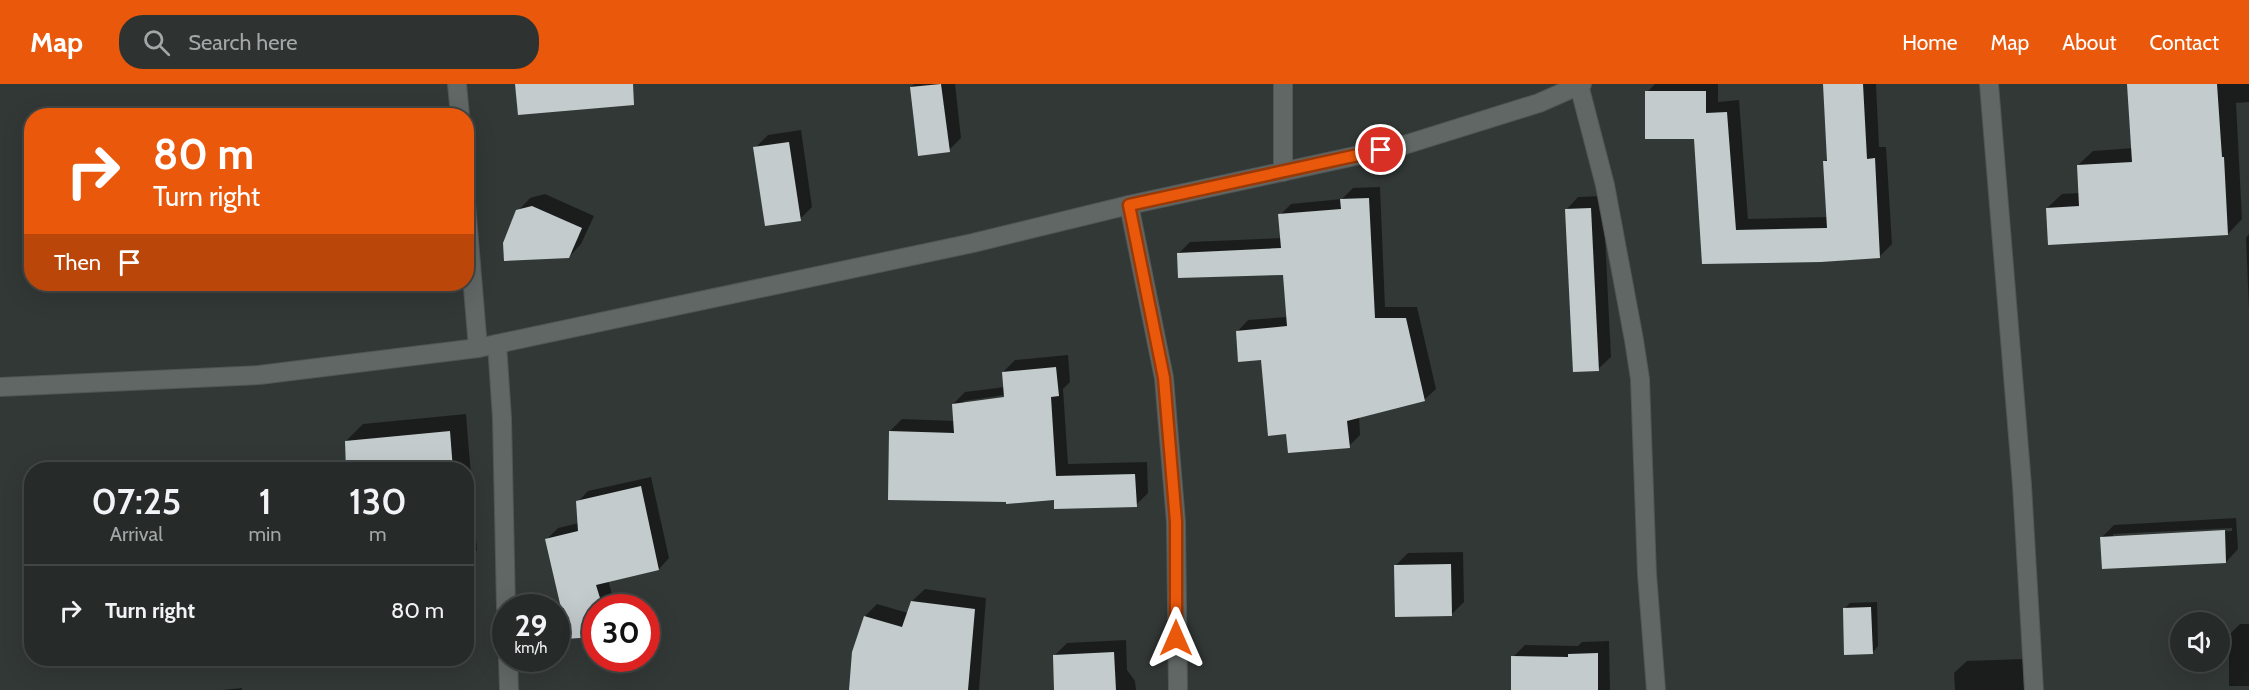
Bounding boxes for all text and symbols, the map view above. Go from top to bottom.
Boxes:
search box [119,15,539,69]
text: Map [30,25,83,59]
icon: search [140,26,173,59]
text: Search here [188,29,297,56]
text: Home [1902,30,1958,55]
text: Map [1991,30,2029,55]
text: About [2062,30,2116,55]
text: Contact [2149,30,2219,55]
pin [1355,124,1406,175]
text: 80 m [153,128,254,180]
icon: right [54,132,132,210]
icon: arrive [1364,133,1397,166]
text: Turn right [153,180,260,213]
icon: arrive [113,246,146,279]
text: Then [54,249,101,276]
text: 07:25 [91,479,181,523]
text: 1 [259,479,271,523]
text: 130 [349,479,407,523]
text: Arrival [110,522,163,546]
text: min [249,522,282,546]
text: m [369,522,387,546]
icon: right [54,594,87,627]
speed limit sign: 30 [582,594,660,672]
text: Turn right [105,597,195,624]
text: 80 m [391,597,444,624]
position arrow [1144,606,1208,670]
text: 29 [515,607,547,644]
map controls [2170,612,2230,672]
button: sound [2170,612,2230,672]
text: km/h [515,639,547,657]

